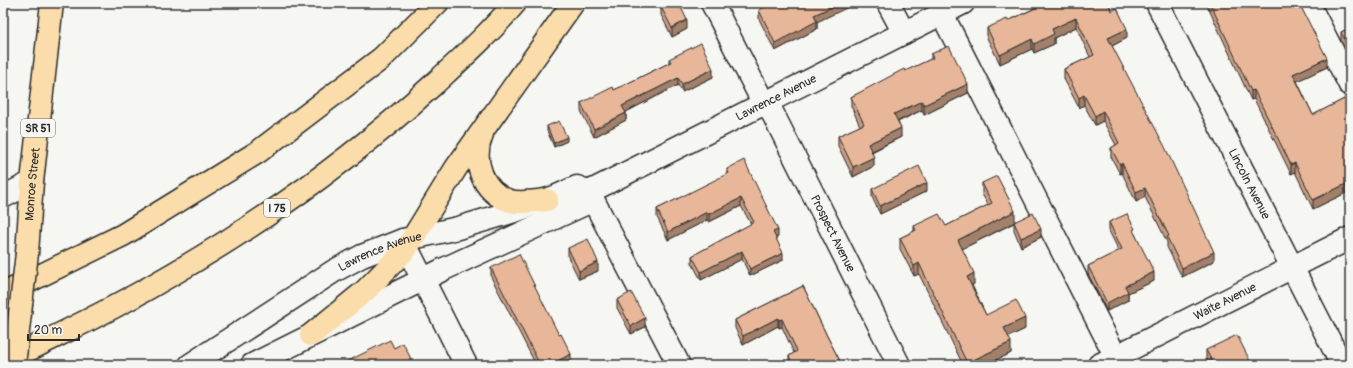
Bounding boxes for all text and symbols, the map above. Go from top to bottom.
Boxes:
street label: Lawrence Avenue [733,71,819,125]
road number: SR 51 [21,119,55,137]
street label: Lincoln Avenue [1225,146,1273,222]
street label: Monroe Street [22,147,44,221]
street label: Prospect Avenue [807,193,858,275]
road number: I 75 [264,199,290,217]
street label: Lawrence Avenue [336,229,423,275]
street label: Waite Avenue [1191,280,1259,324]
scale bar [28,316,79,342]
text: 20 m [34,323,63,338]

